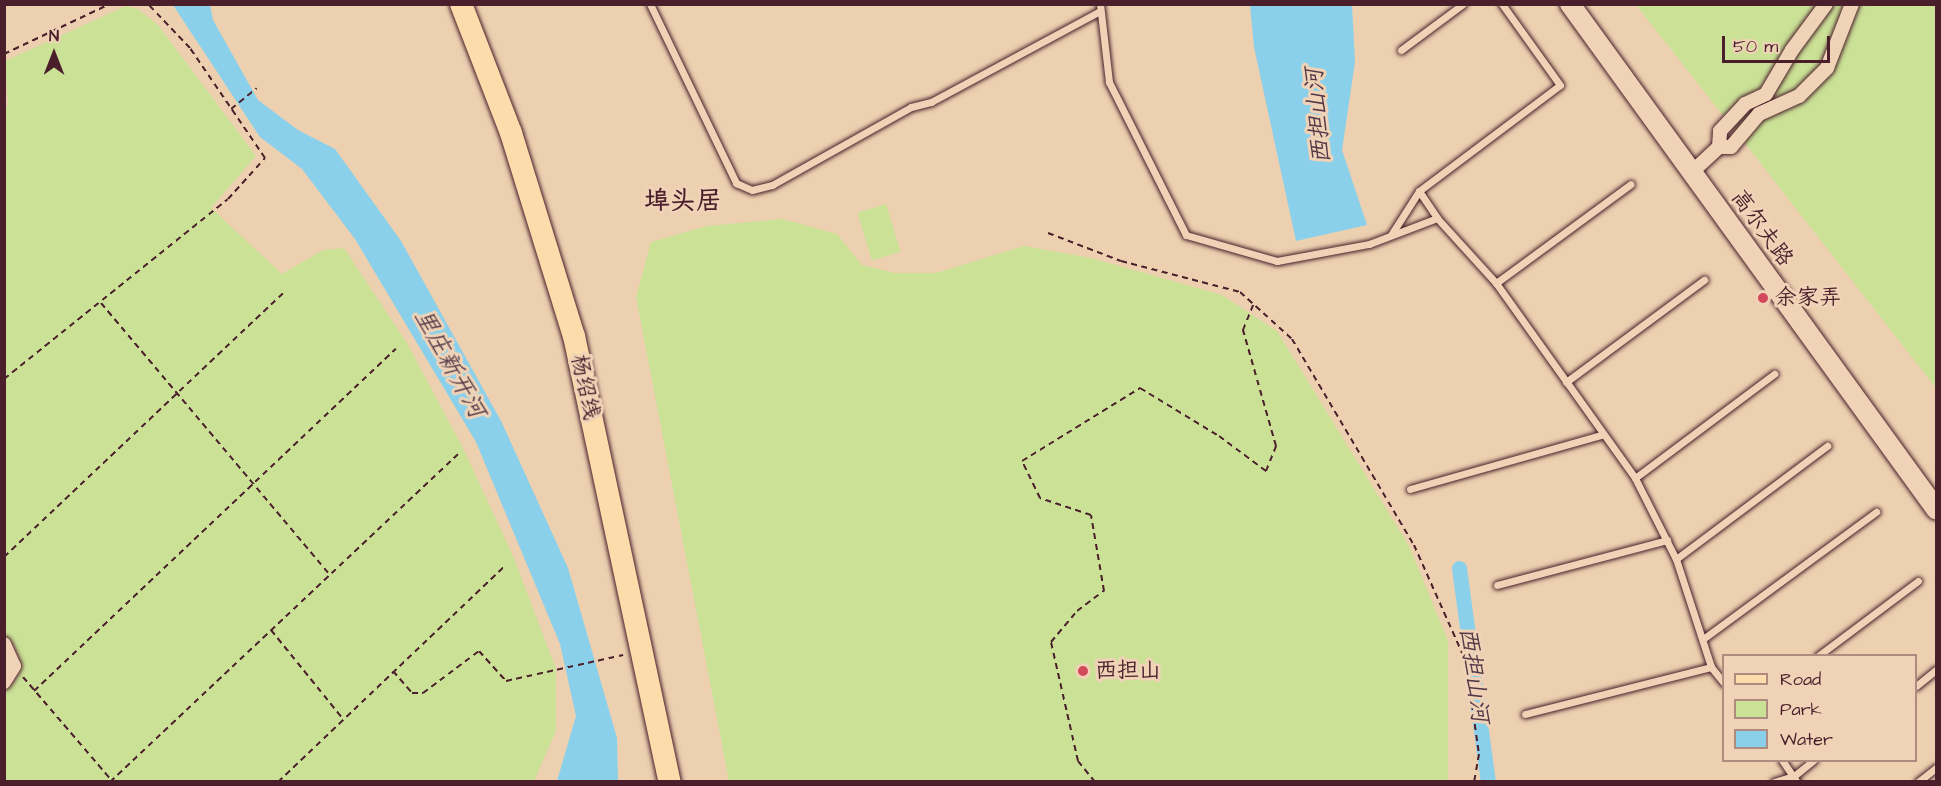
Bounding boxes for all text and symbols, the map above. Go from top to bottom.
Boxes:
north arrow [24,24,84,84]
scale bar [1725,24,1833,62]
text: N [49,25,59,47]
text: 50 m [1733,34,1778,59]
water label: 西担山河 [1300,67,1338,165]
street label: 高尔夫路 [1725,185,1799,271]
district label: 埠头居 [644,186,722,218]
place label: 余家弄 [1775,285,1841,311]
marker: 余家弄 [1756,291,1770,305]
water label: 里庄新开河 [407,305,491,423]
street label: 杨绍线 [565,352,605,422]
water label: 西担山河 [1452,625,1494,725]
legend [1722,654,1917,762]
place label: 西担山 [1095,658,1161,684]
marker: 西担山 [1076,664,1090,678]
text: Road [1780,667,1821,692]
text: Park [1780,697,1822,722]
text: Water [1780,727,1833,752]

